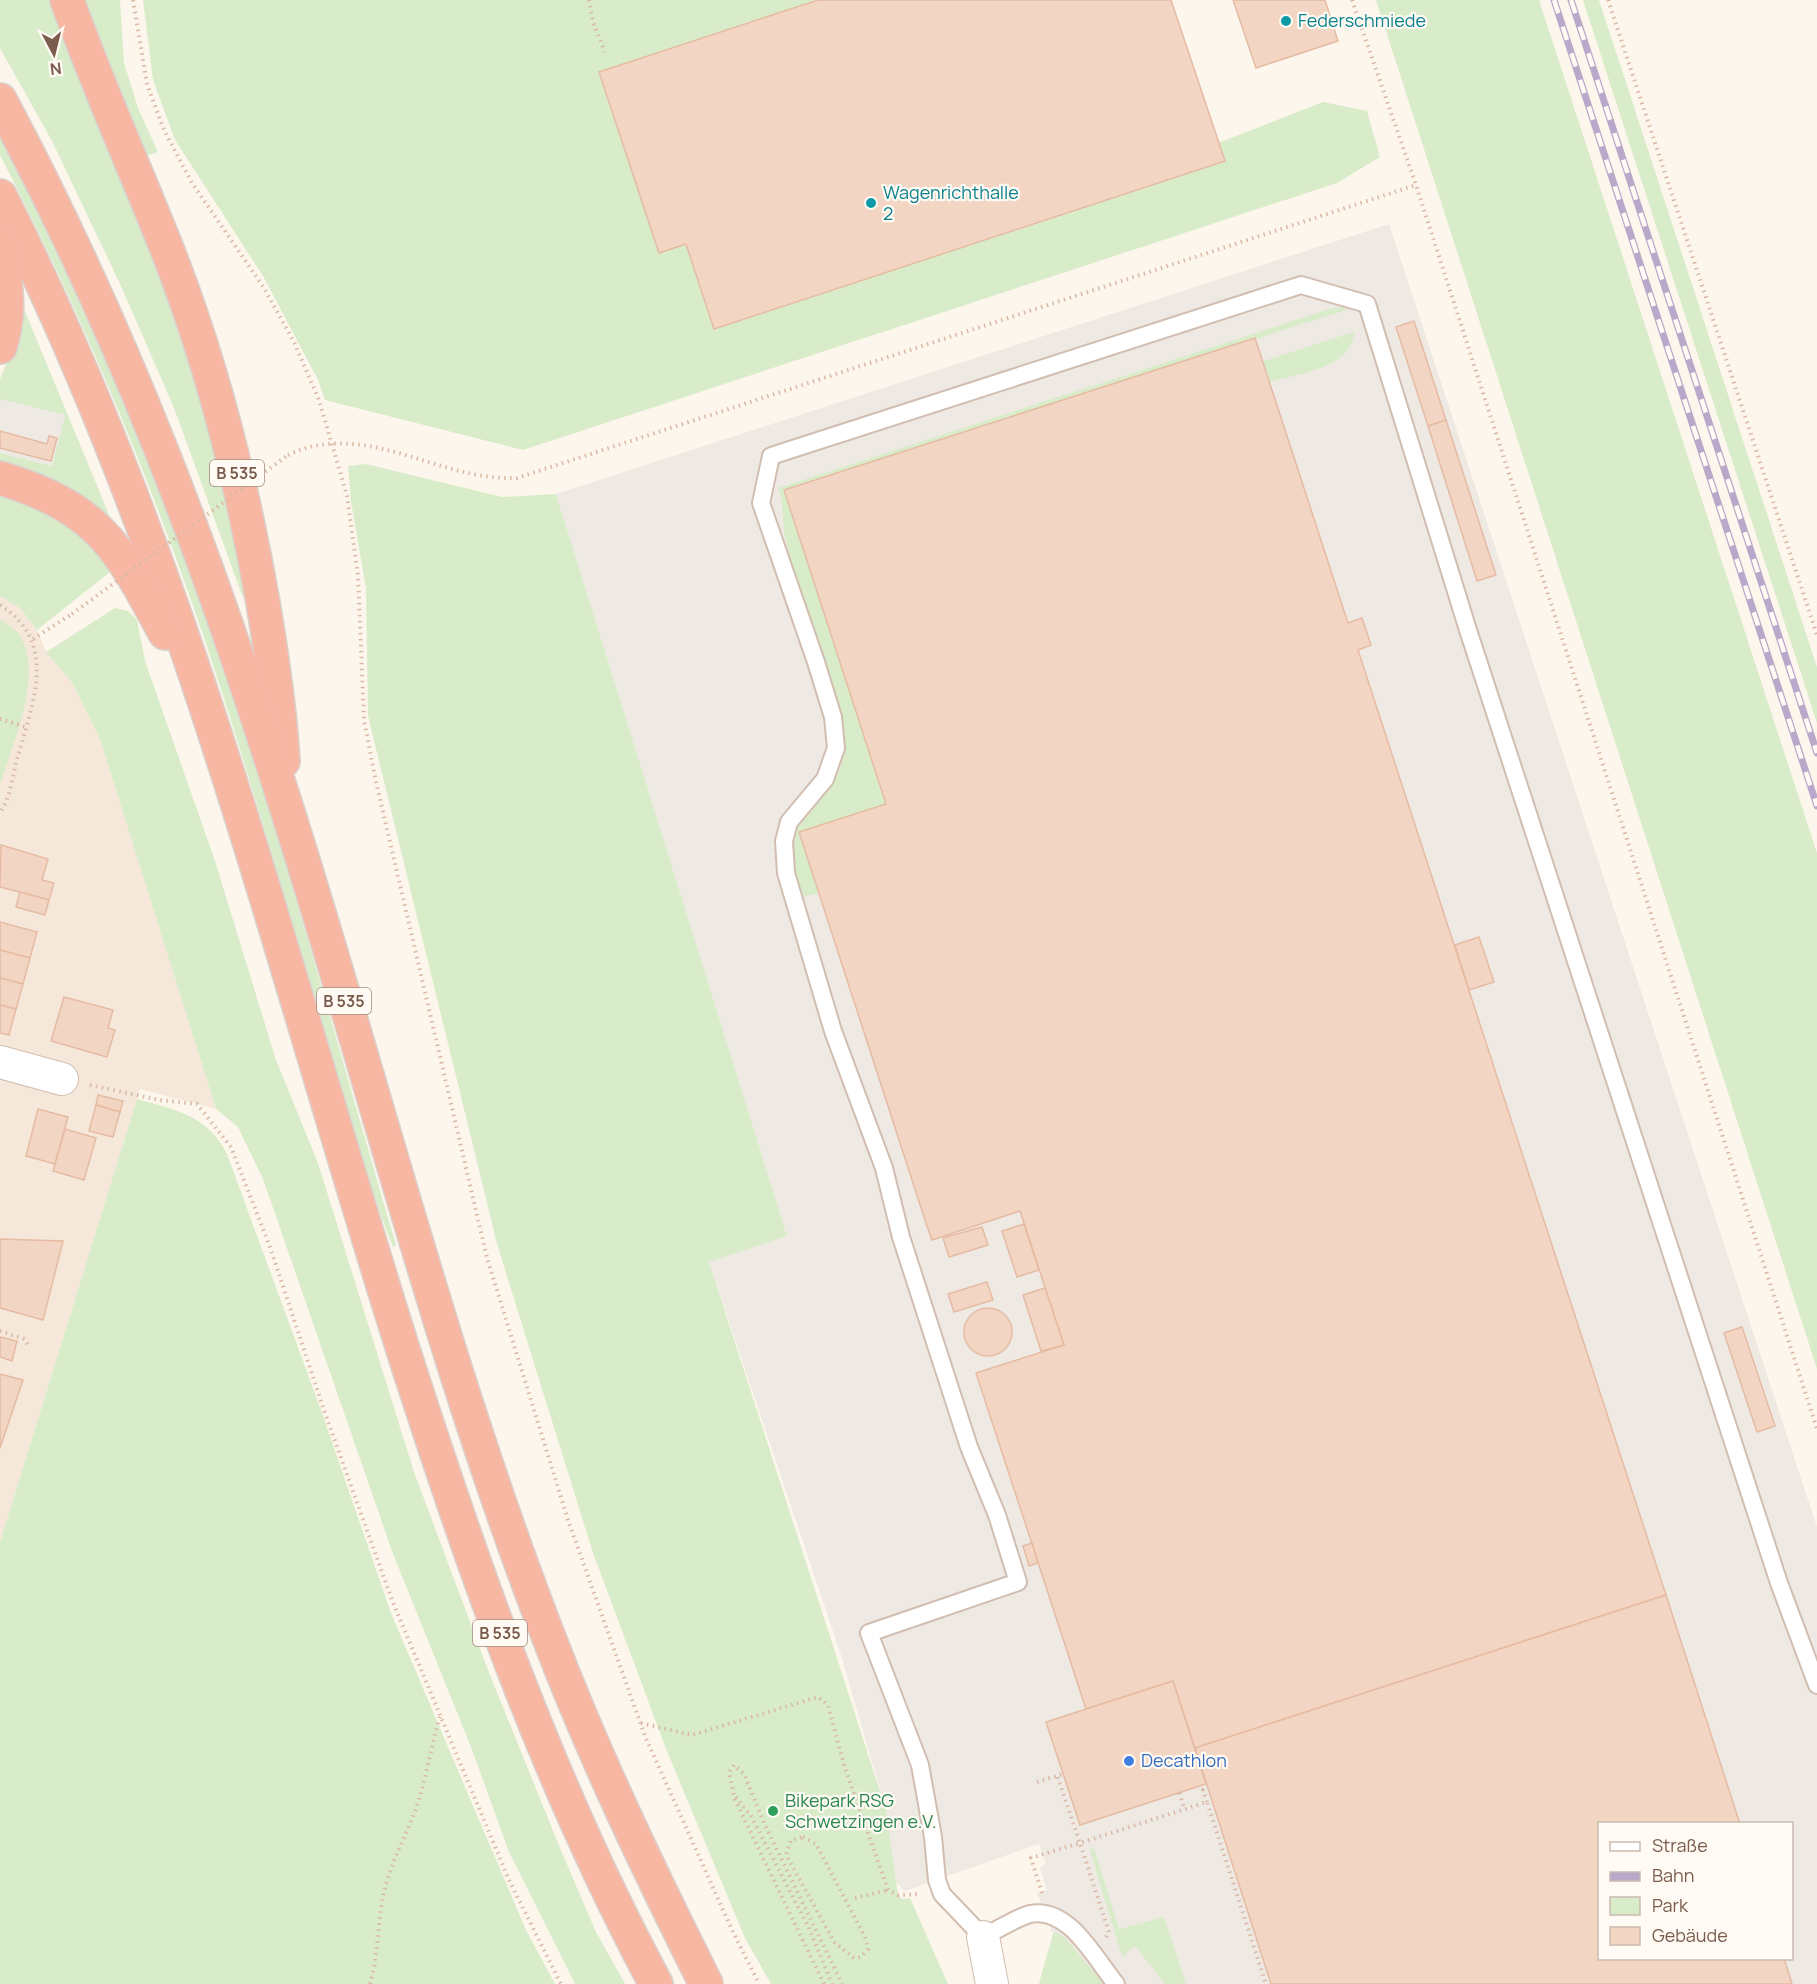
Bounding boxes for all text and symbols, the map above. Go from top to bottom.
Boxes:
place label: Federschmiede [1298,8,1426,32]
marker: Federschmiede [1279,14,1293,28]
north arrow [24,24,84,84]
text: N [49,57,63,81]
place label: Wagenrichthalle 2 [883,180,1019,225]
marker: Wagenrichthalle 2 [864,196,878,210]
road number: B 535 [210,460,264,486]
road number: B 535 [317,988,371,1014]
road number: B 535 [473,1620,527,1646]
place label: Decathlon [1141,1748,1227,1772]
marker: Decathlon [1122,1754,1136,1768]
place label: Bikepark RSG Schwetzingen e.V. [785,1788,937,1833]
marker: Bikepark RSG Schwetzingen e.V. [766,1804,780,1818]
legend [1598,1822,1793,1960]
text: Straße [1652,1833,1708,1857]
text: Bahn [1652,1863,1694,1887]
text: Park [1652,1893,1689,1917]
text: Gebäude [1652,1923,1728,1947]

